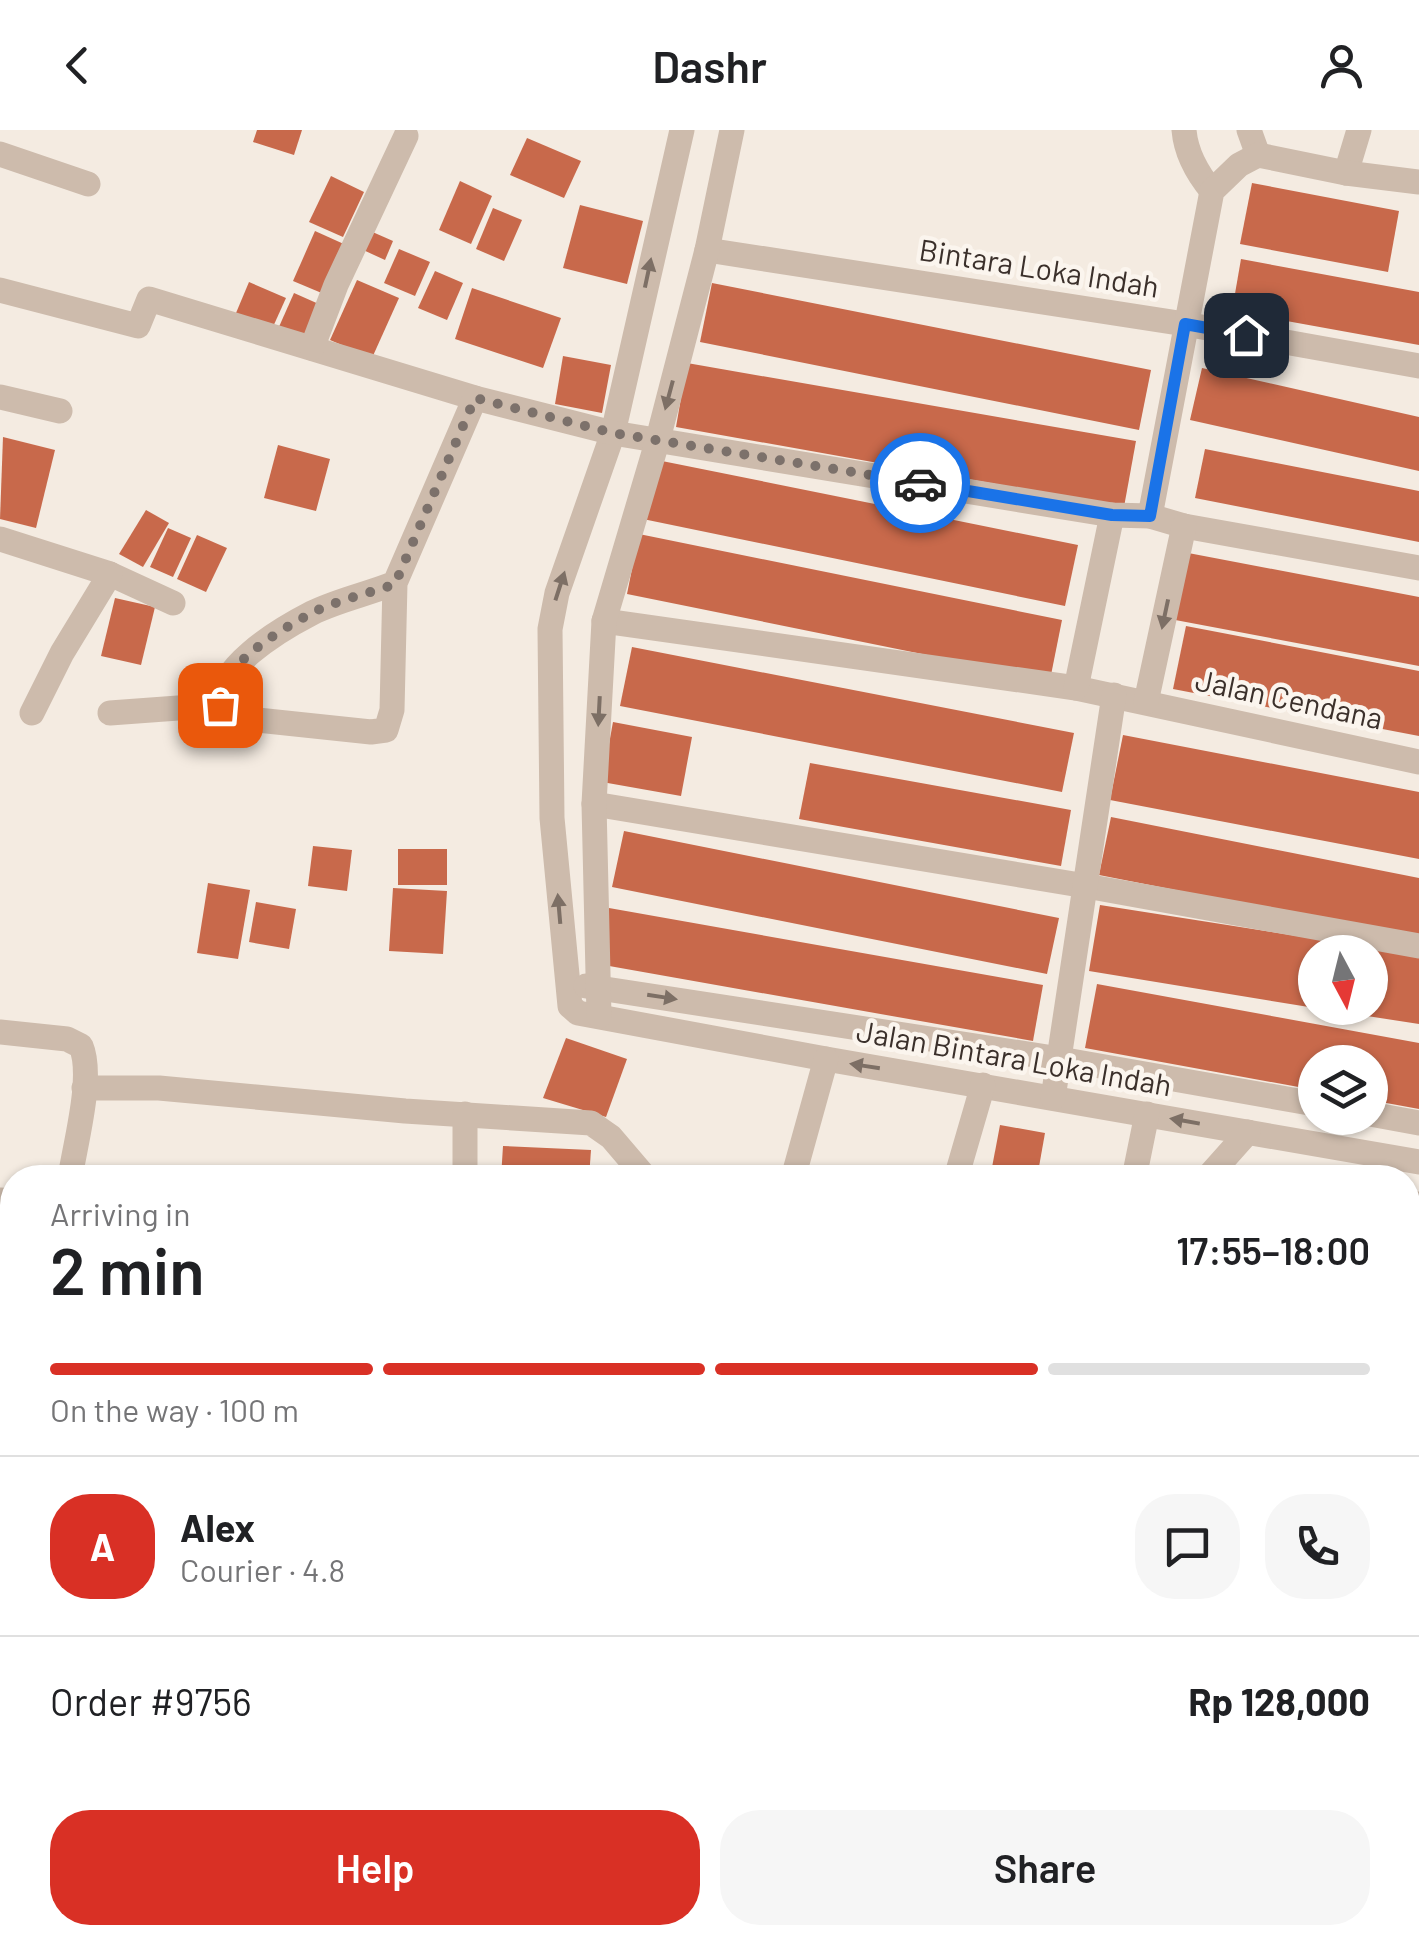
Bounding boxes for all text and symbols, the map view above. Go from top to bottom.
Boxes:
icon: back [50,38,105,93]
text: Dashr [652,38,767,92]
icon: person [1314,38,1369,93]
street label: Bintara Loka Indah [917,230,1162,304]
one-way arrow [640,258,656,289]
pin [1204,293,1289,378]
icon: home [1219,308,1274,363]
one-way arrow [661,380,677,411]
courier [870,433,970,533]
icon: car [893,456,948,511]
one-way arrow [554,571,569,601]
one-way arrow [1157,599,1172,630]
street label: Jalan Cendana [1193,661,1386,735]
pin [178,663,263,748]
icon: bag [193,678,248,733]
one-way arrow [591,695,607,727]
one-way arrow [551,893,567,925]
north arrow [1298,935,1388,1025]
map controls [1298,935,1388,1135]
one-way arrow [647,990,679,1005]
street label: Jalan Bintara Loka Indah [854,1012,1175,1102]
button: layers [1298,1045,1388,1135]
one-way arrow [848,1057,880,1073]
one-way arrow [1169,1113,1200,1128]
text: Arriving in [50,1194,190,1232]
text: 17:55–18:00 [1176,1227,1370,1273]
text: 2 min [50,1230,205,1308]
text: On the way · 100 m [50,1390,299,1428]
button: chat [1135,1494,1240,1599]
button: phone [1265,1494,1370,1599]
text: Alex [180,1504,255,1550]
text: A [90,1523,115,1569]
text: Courier · 4.8 [180,1550,345,1588]
text: Order #9756 [50,1678,252,1724]
text: Rp 128,000 [1188,1678,1370,1724]
button: Help [50,1810,700,1925]
button: Share [720,1810,1370,1925]

